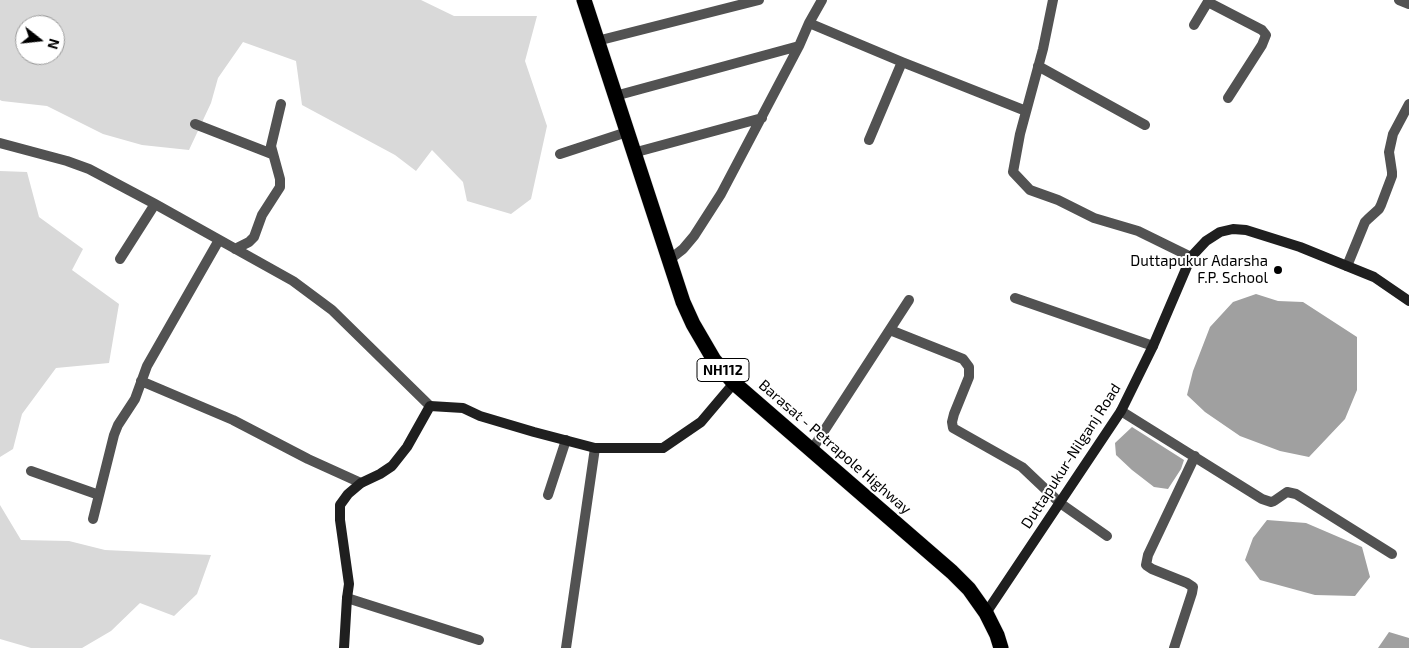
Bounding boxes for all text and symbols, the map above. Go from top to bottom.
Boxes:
north arrow [15,15,65,65]
text: N [44,37,64,51]
place label: Duttapukur Adarsha F.P. School [1130,252,1268,287]
marker: Duttapukur Adarsha F.P. School [1272,264,1284,276]
road number: NH112 [697,358,749,382]
street label: Barasat - Petrapole Highway [755,376,915,518]
street label: Duttapukur-Nilganj Road [1017,380,1125,532]

